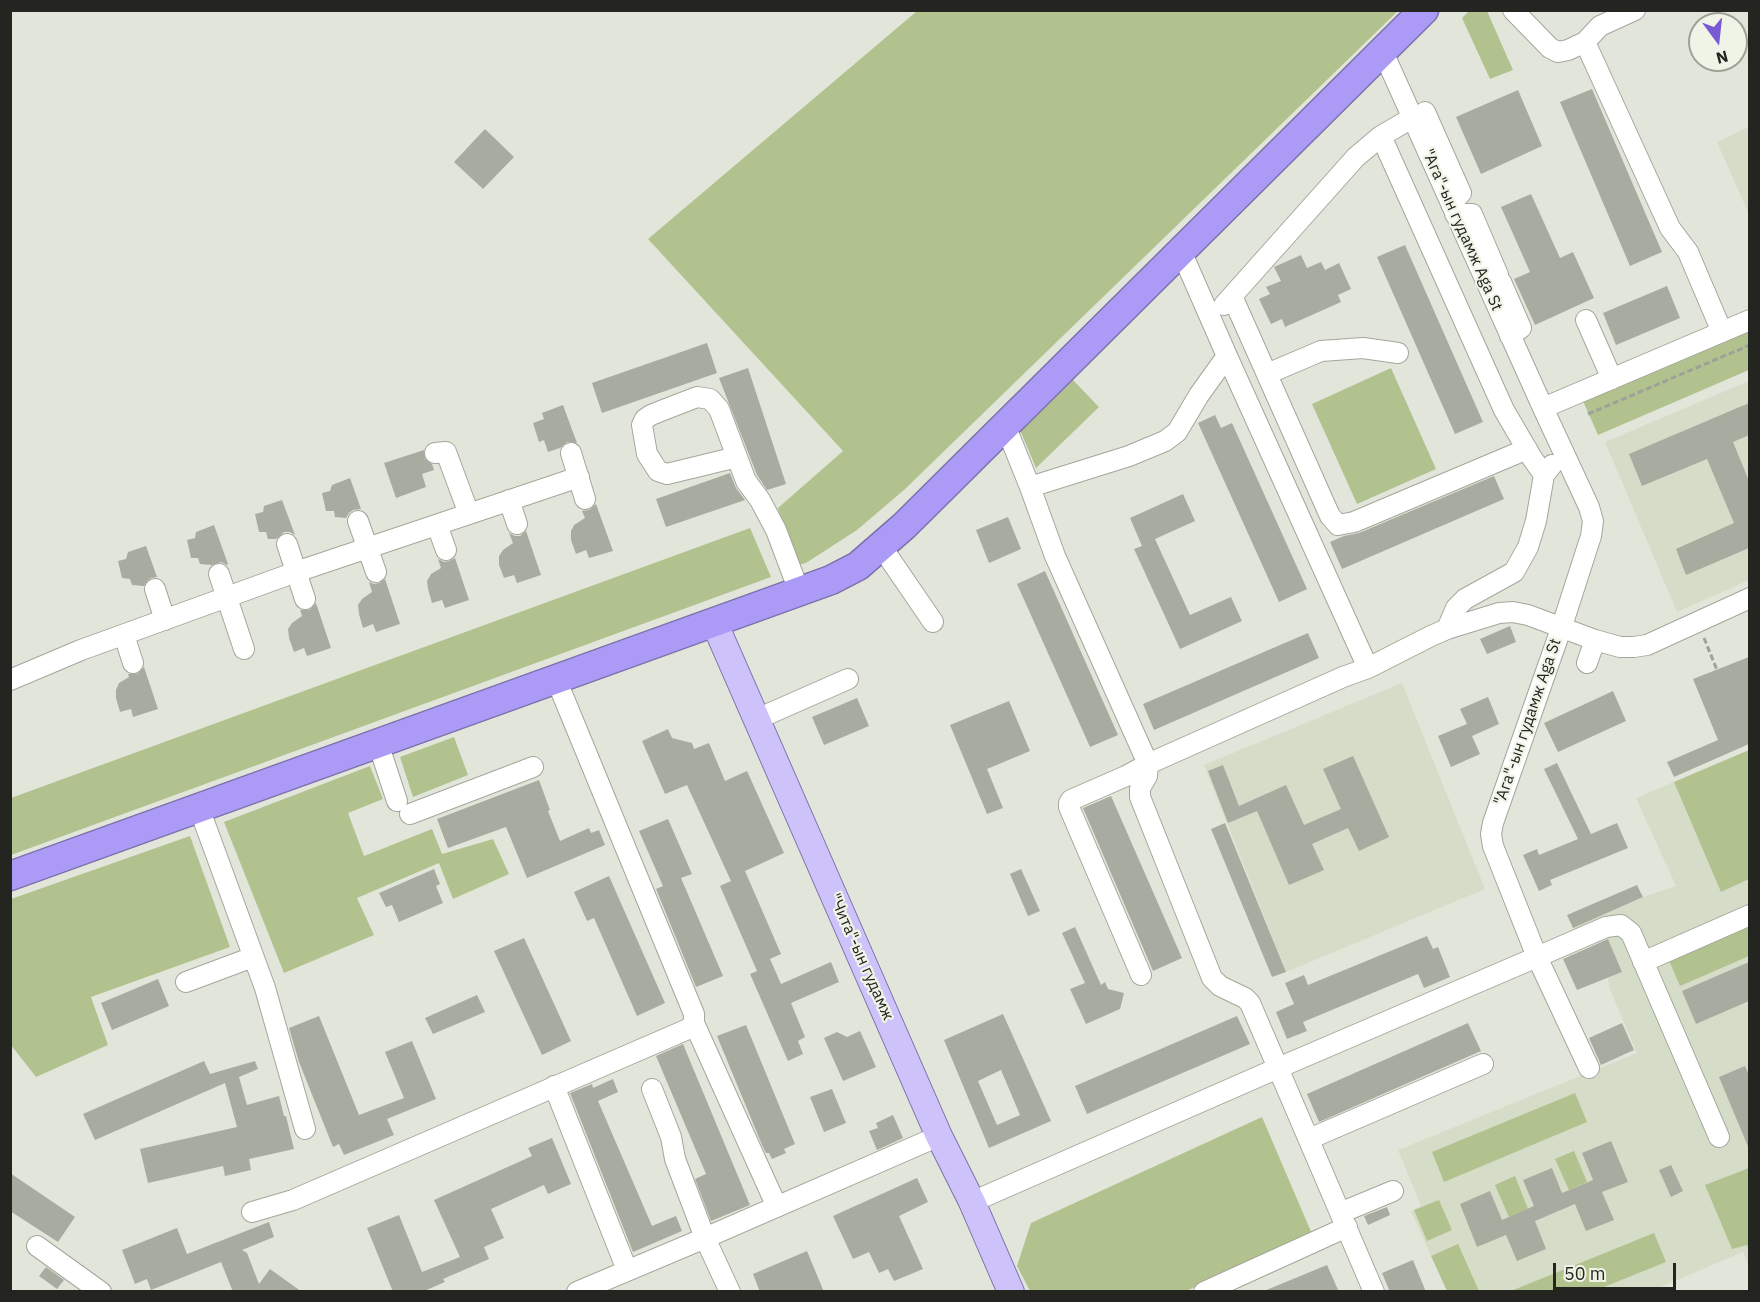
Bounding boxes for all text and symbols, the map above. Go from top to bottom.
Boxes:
north arrow [1688,12,1748,72]
text: N [1714,46,1730,69]
street label: "Ага"-ын гудамж Aga St [1418,146,1506,314]
street label: "Ага"-ын гудамж Aga St [1490,636,1566,808]
street label: "Чита"-ын гудамж [824,891,898,1023]
scale bar [1556,1251,1679,1289]
text: 50 m [1564,1262,1606,1285]

